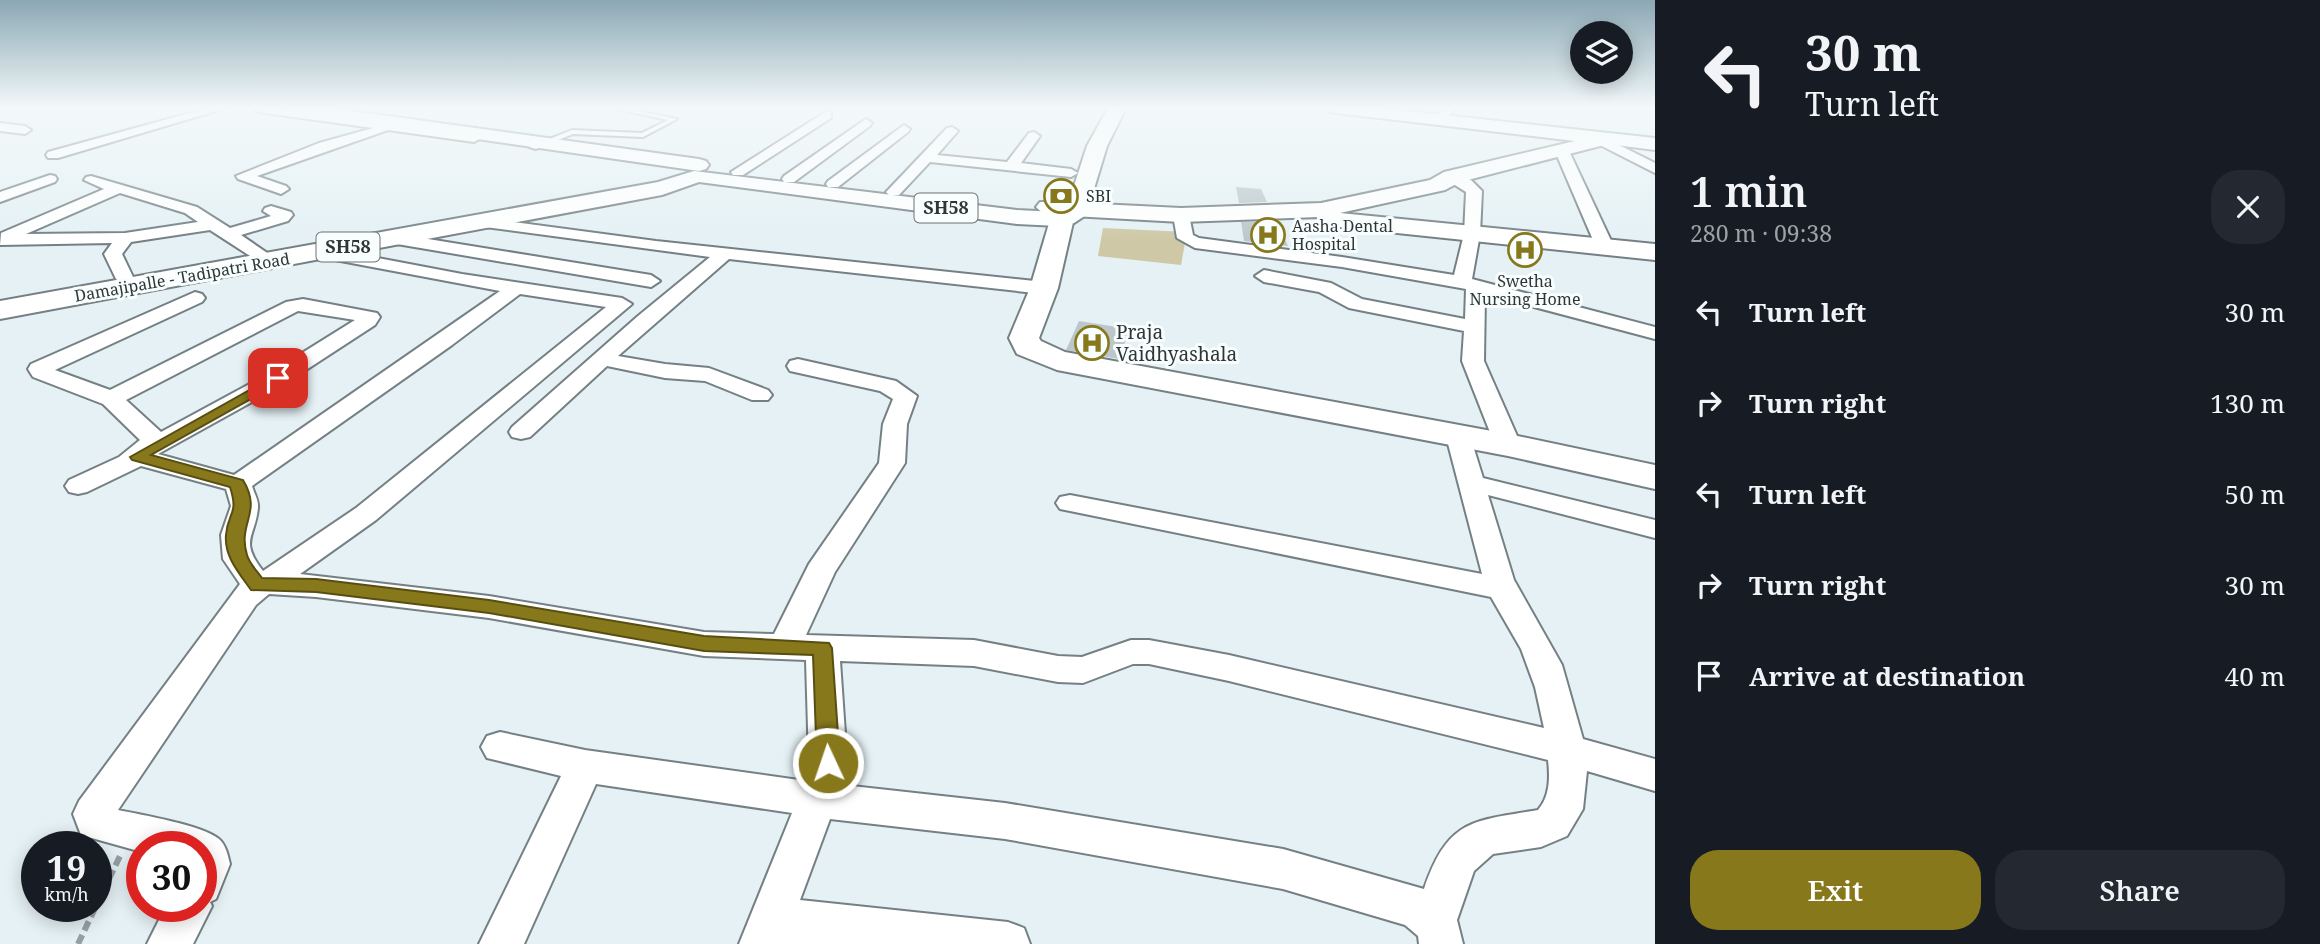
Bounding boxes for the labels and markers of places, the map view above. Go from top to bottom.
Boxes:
bank icon: SBI [1042,177,1080,215]
place label: SBI [1086,185,1111,207]
place label: Aasha Dental Hospital [1292,215,1393,255]
hospital icon: Aasha Dental Hospital [1249,216,1287,254]
hospital icon: Swetha Nursing Home [1506,231,1544,269]
place label: Swetha Nursing Home [1470,270,1580,310]
place label: Praja Vaidhyashala [1116,319,1237,367]
hospital icon: Praja Vaidhyashala [1073,324,1111,362]
pin [248,348,308,408]

